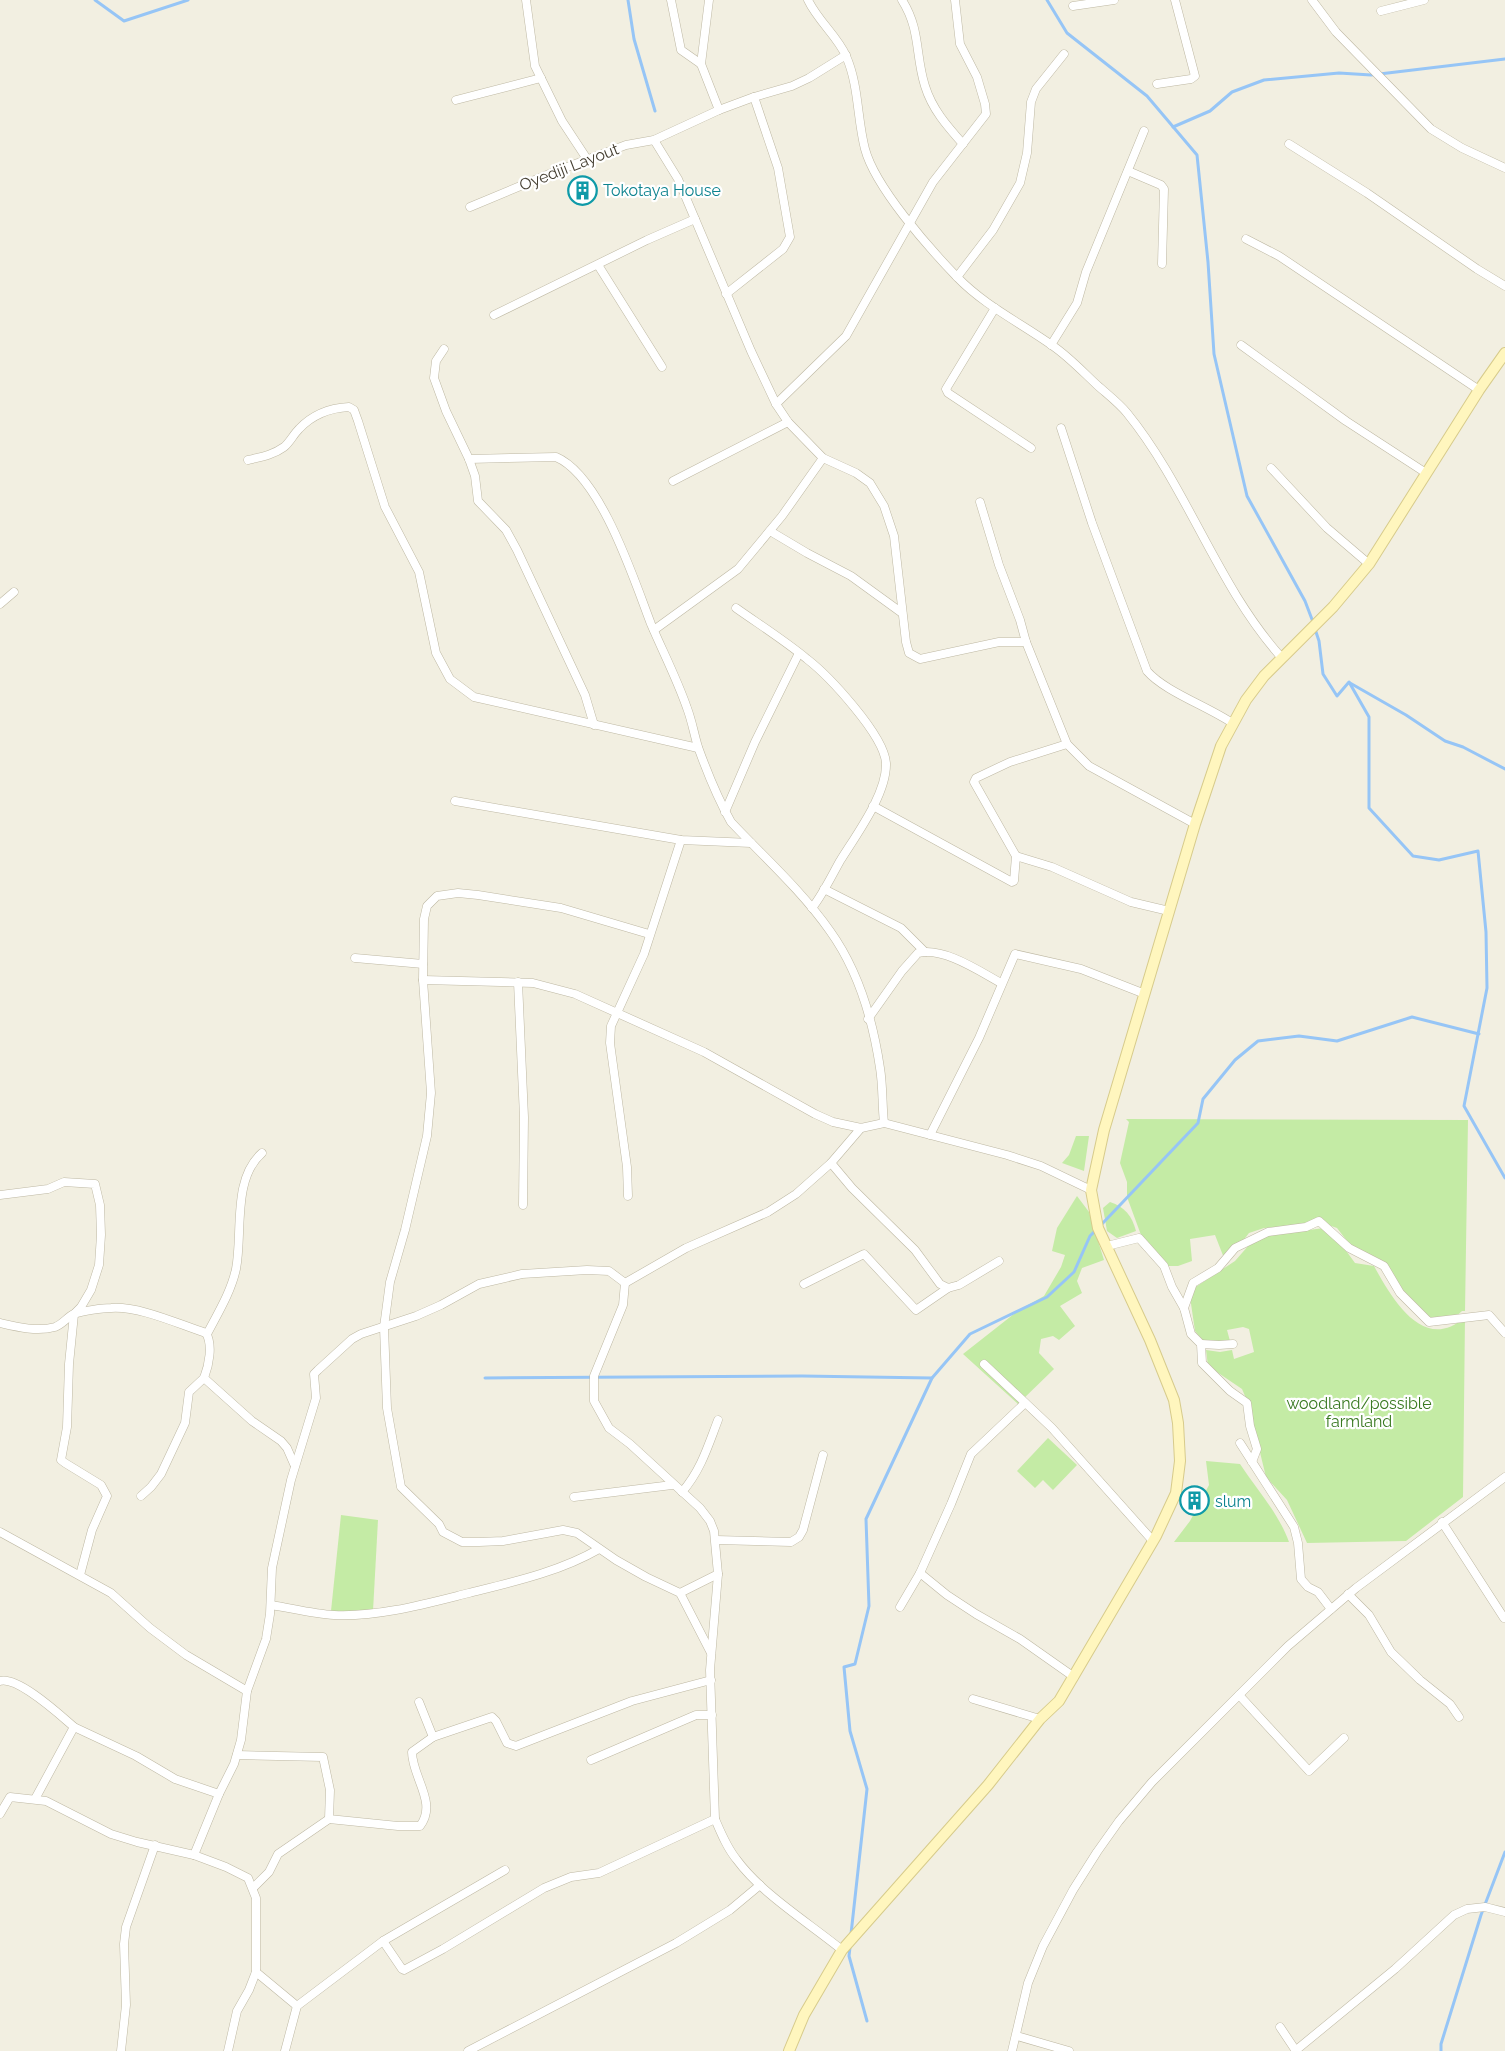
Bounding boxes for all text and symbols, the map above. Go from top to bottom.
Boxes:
street label: Oyediji Layout [517,139,622,195]
building icon: Tokotaya House [566,174,598,206]
place label: Tokotaya House [603,181,721,200]
park label: woodland/possible farmland [1286,1394,1432,1431]
building icon: slum [1178,1485,1210,1517]
place label: slum [1215,1492,1251,1511]

